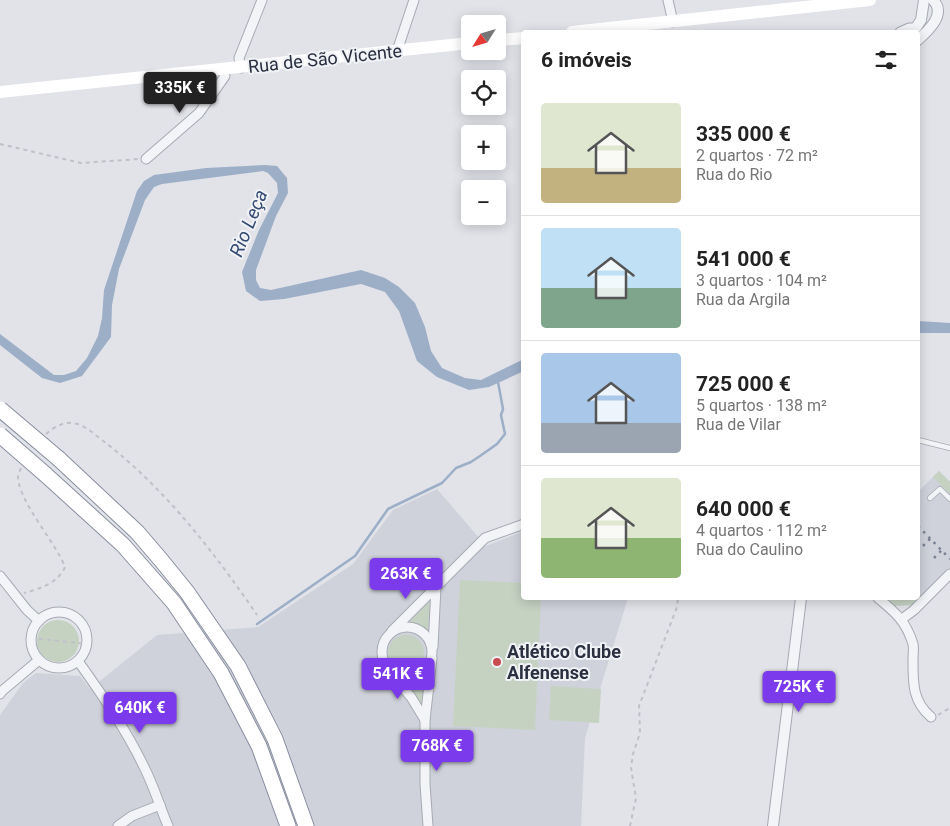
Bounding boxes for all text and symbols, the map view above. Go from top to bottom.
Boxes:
north arrow [461,15,506,60]
map controls [461,15,506,225]
street label: Rua de São Vicente [247,40,403,77]
icon: filters [872,46,900,74]
text: 6 imóveis [541,48,632,72]
button: locate [461,70,506,115]
pin: 335K € [139,72,221,114]
text: 335K € [155,78,205,97]
text: 335 000 € [696,122,791,146]
icon: home [581,123,641,183]
button: + [461,125,506,170]
text: 2 quartos · 72 m² [696,146,818,165]
text: Rua do Rio [696,165,772,184]
button: − [461,180,506,225]
water label: Rio Leça [225,186,272,260]
text: 541 000 € [696,247,791,271]
icon: home [581,248,641,308]
text: 3 quartos · 104 m² [696,271,827,290]
text: Rua da Argila [696,290,790,309]
text: 725 000 € [696,372,791,396]
icon: home [581,373,641,433]
text: 5 quartos · 138 m² [696,396,827,415]
text: Rua de Vilar [696,415,781,434]
text: 640 000 € [696,497,791,521]
icon: home [581,498,641,558]
text: 4 quartos · 112 m² [696,521,827,540]
text: Rua do Caulino [696,540,803,559]
pin: 263K € [365,558,447,600]
text: 263K € [381,564,431,583]
place label: Atlético Clube Alfenense [507,641,621,683]
marker: Atlético Clube Alfenense [491,656,503,668]
pin: 541K € [357,658,439,700]
text: 541K € [373,664,423,683]
pin: 725K € [758,670,840,713]
text: 725K € [774,677,824,696]
pin: 640K € [99,692,181,734]
text: 640K € [115,698,165,717]
pin: 768K € [396,730,478,772]
text: 768K € [412,736,462,755]

